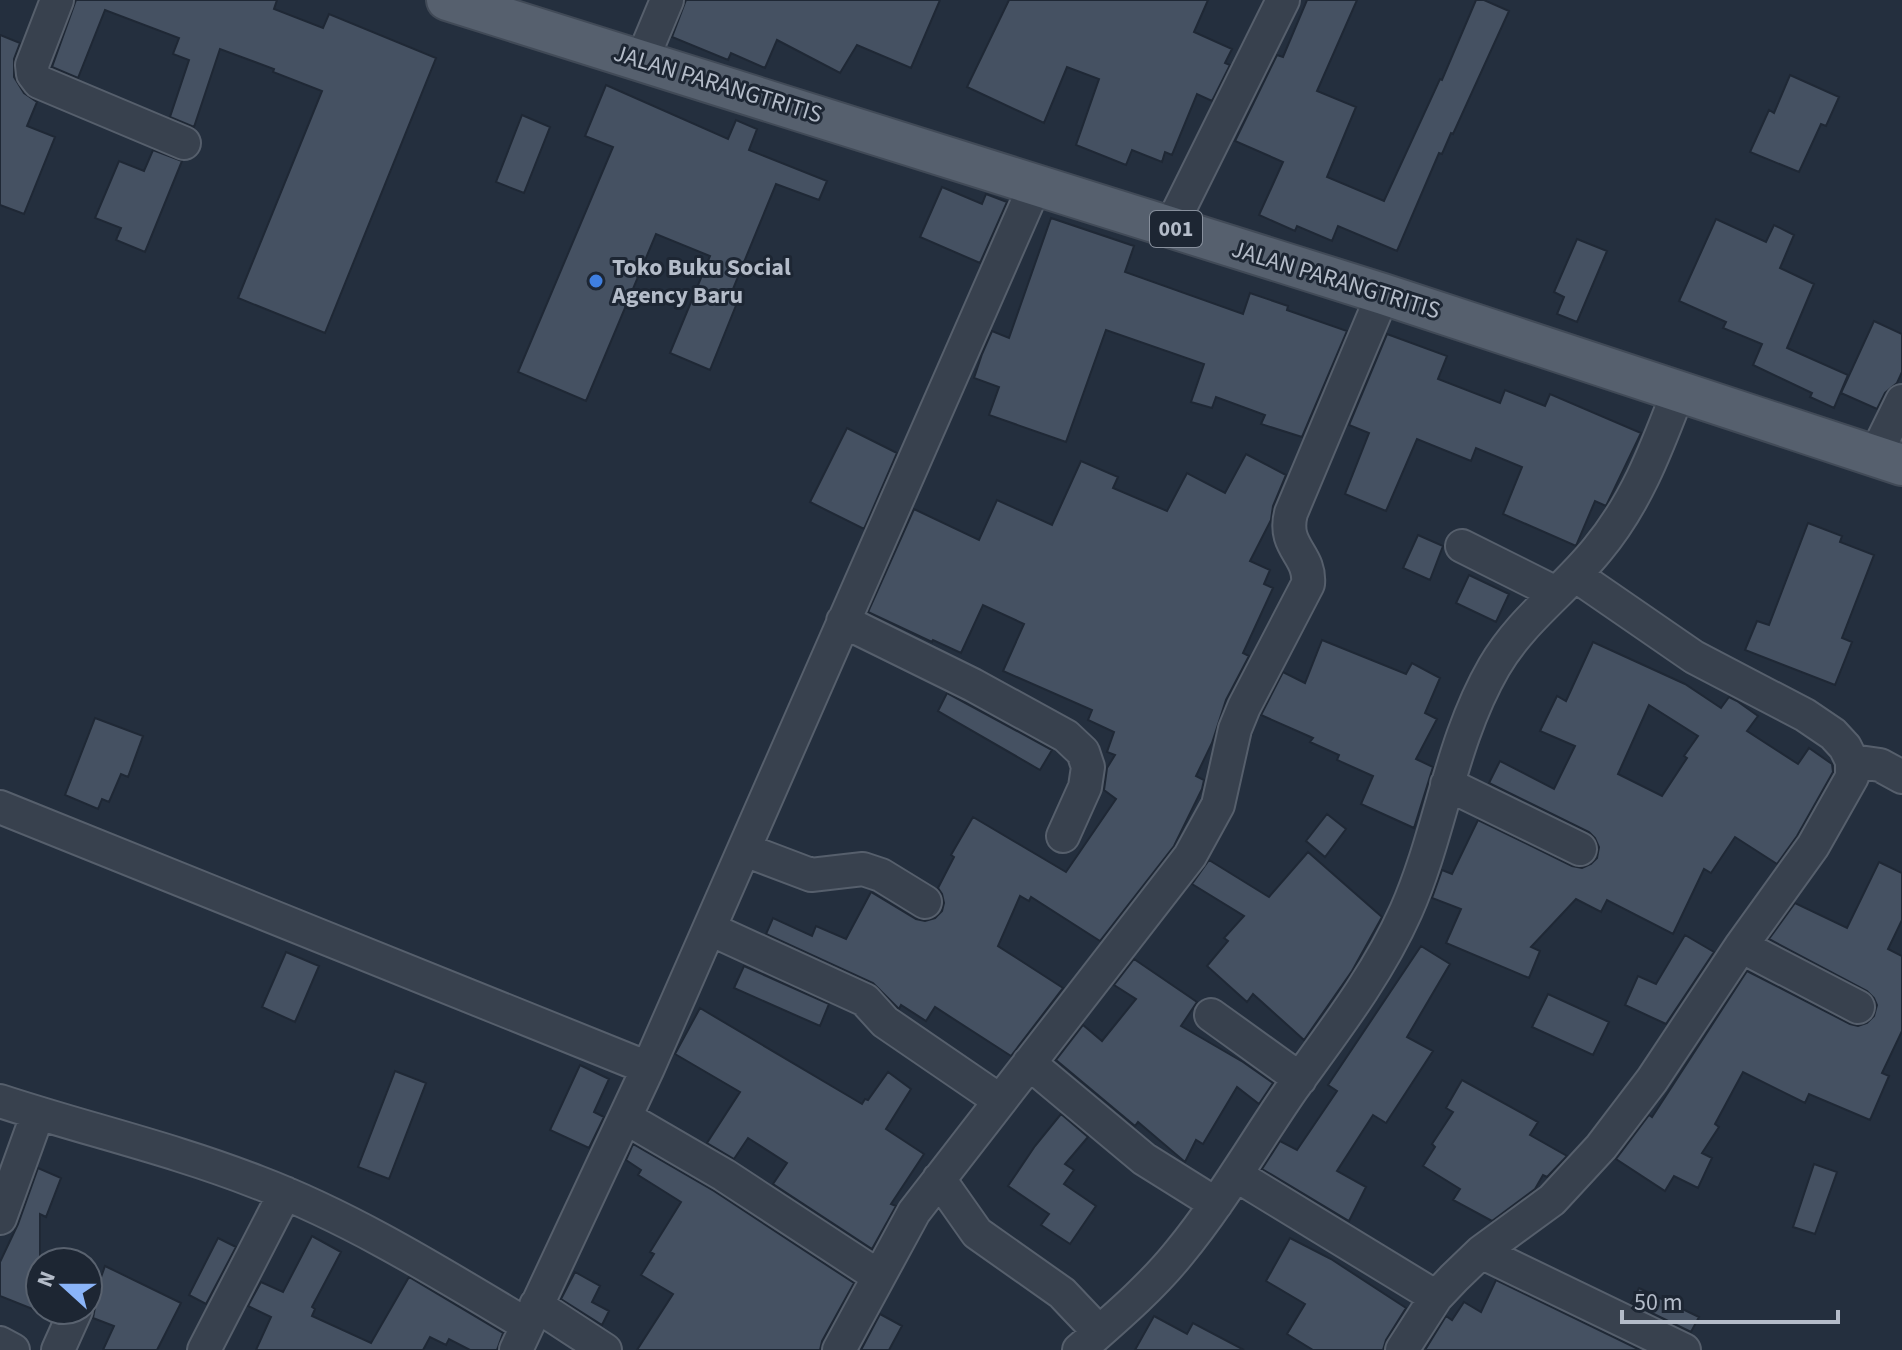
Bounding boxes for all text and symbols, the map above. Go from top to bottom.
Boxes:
street label: JALAN PARANGTRITIS [609,36,827,132]
road number: 001 [1150,211,1202,247]
street label: JALAN PARANGTRITIS [1227,232,1445,328]
place label: Toko Buku Social Agency Baru [611,250,791,313]
marker: Toko Buku Social Agency Baru [587,272,605,290]
north arrow [24,1246,104,1326]
text: N [29,1267,64,1292]
scale bar [1622,1274,1838,1324]
text: 50 m [1634,1285,1683,1320]

